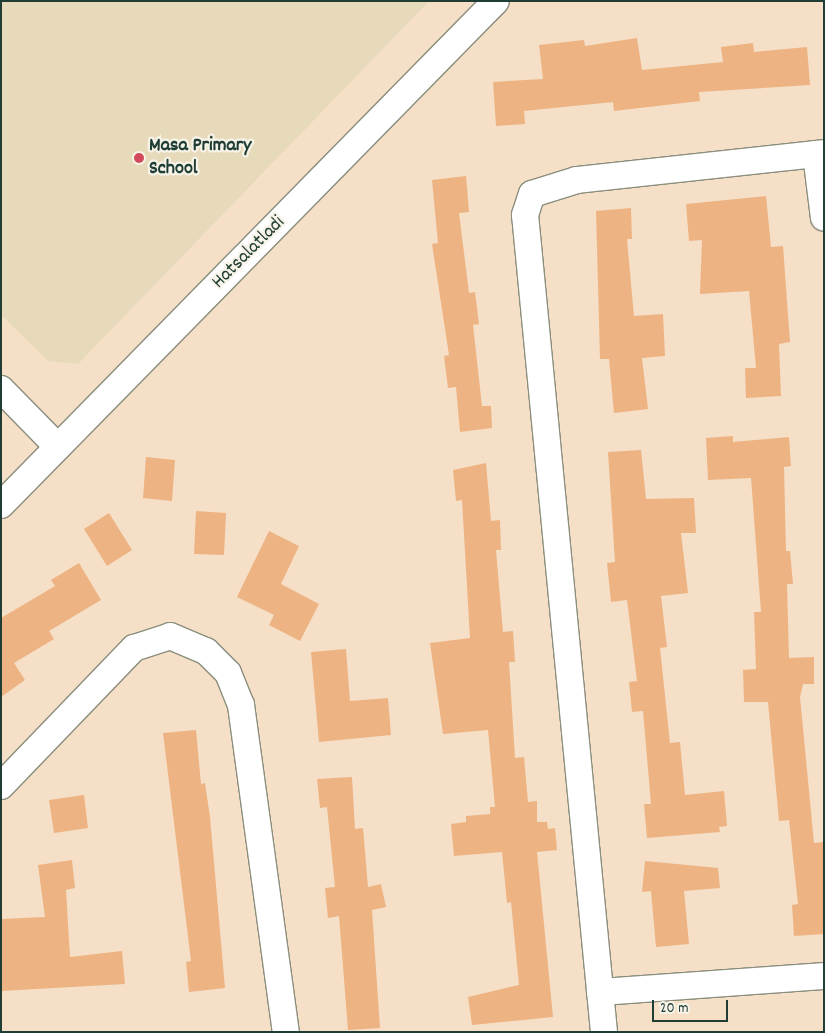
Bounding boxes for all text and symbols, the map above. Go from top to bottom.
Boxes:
place label: Masa Primary School [149,134,251,181]
marker: Masa Primary School [133,152,145,164]
street label: Hatsalatladi [207,211,291,295]
scale bar [655,990,731,1022]
text: 20 m [660,998,688,1020]

